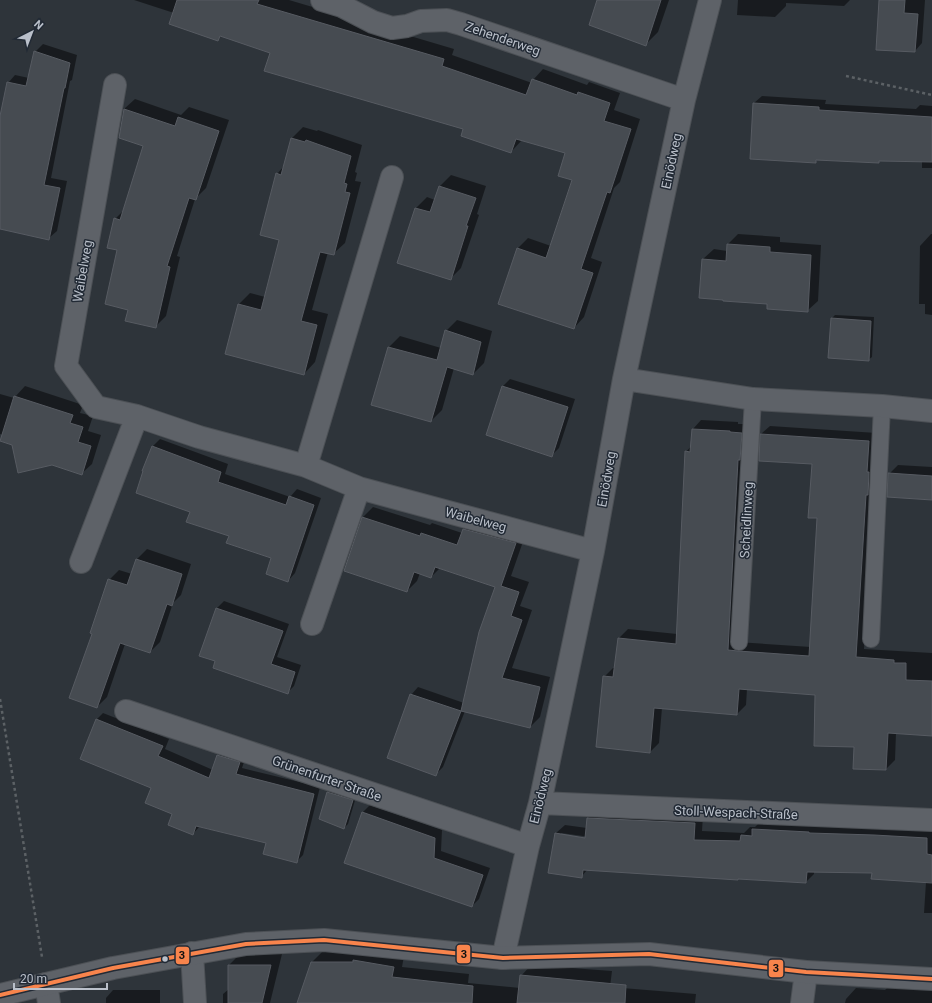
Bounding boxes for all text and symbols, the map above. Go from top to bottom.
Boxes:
north arrow [12,12,52,52]
text: N [31,18,46,33]
street label: Zehenderweg [463,19,542,58]
street label: Einödweg [658,132,685,190]
street label: Waibelweg [70,239,95,303]
street label: Einödweg [594,450,619,508]
street label: Scheidlinweg [737,481,756,559]
street label: Waibelweg [444,504,508,535]
street label: Grünenfurter Straße [270,753,384,804]
street label: Einödweg [526,767,555,825]
street label: Stoll-Wespach-Straße [674,803,798,822]
line badge: 3 [456,944,471,964]
line badge: 3 [175,946,190,965]
text: 3 [461,948,467,961]
text: 3 [179,949,185,962]
unlabelled marker [160,954,170,964]
line badge: 3 [768,959,784,978]
text: 3 [773,962,779,975]
scale bar [14,965,107,991]
text: 20 m [20,972,47,986]

